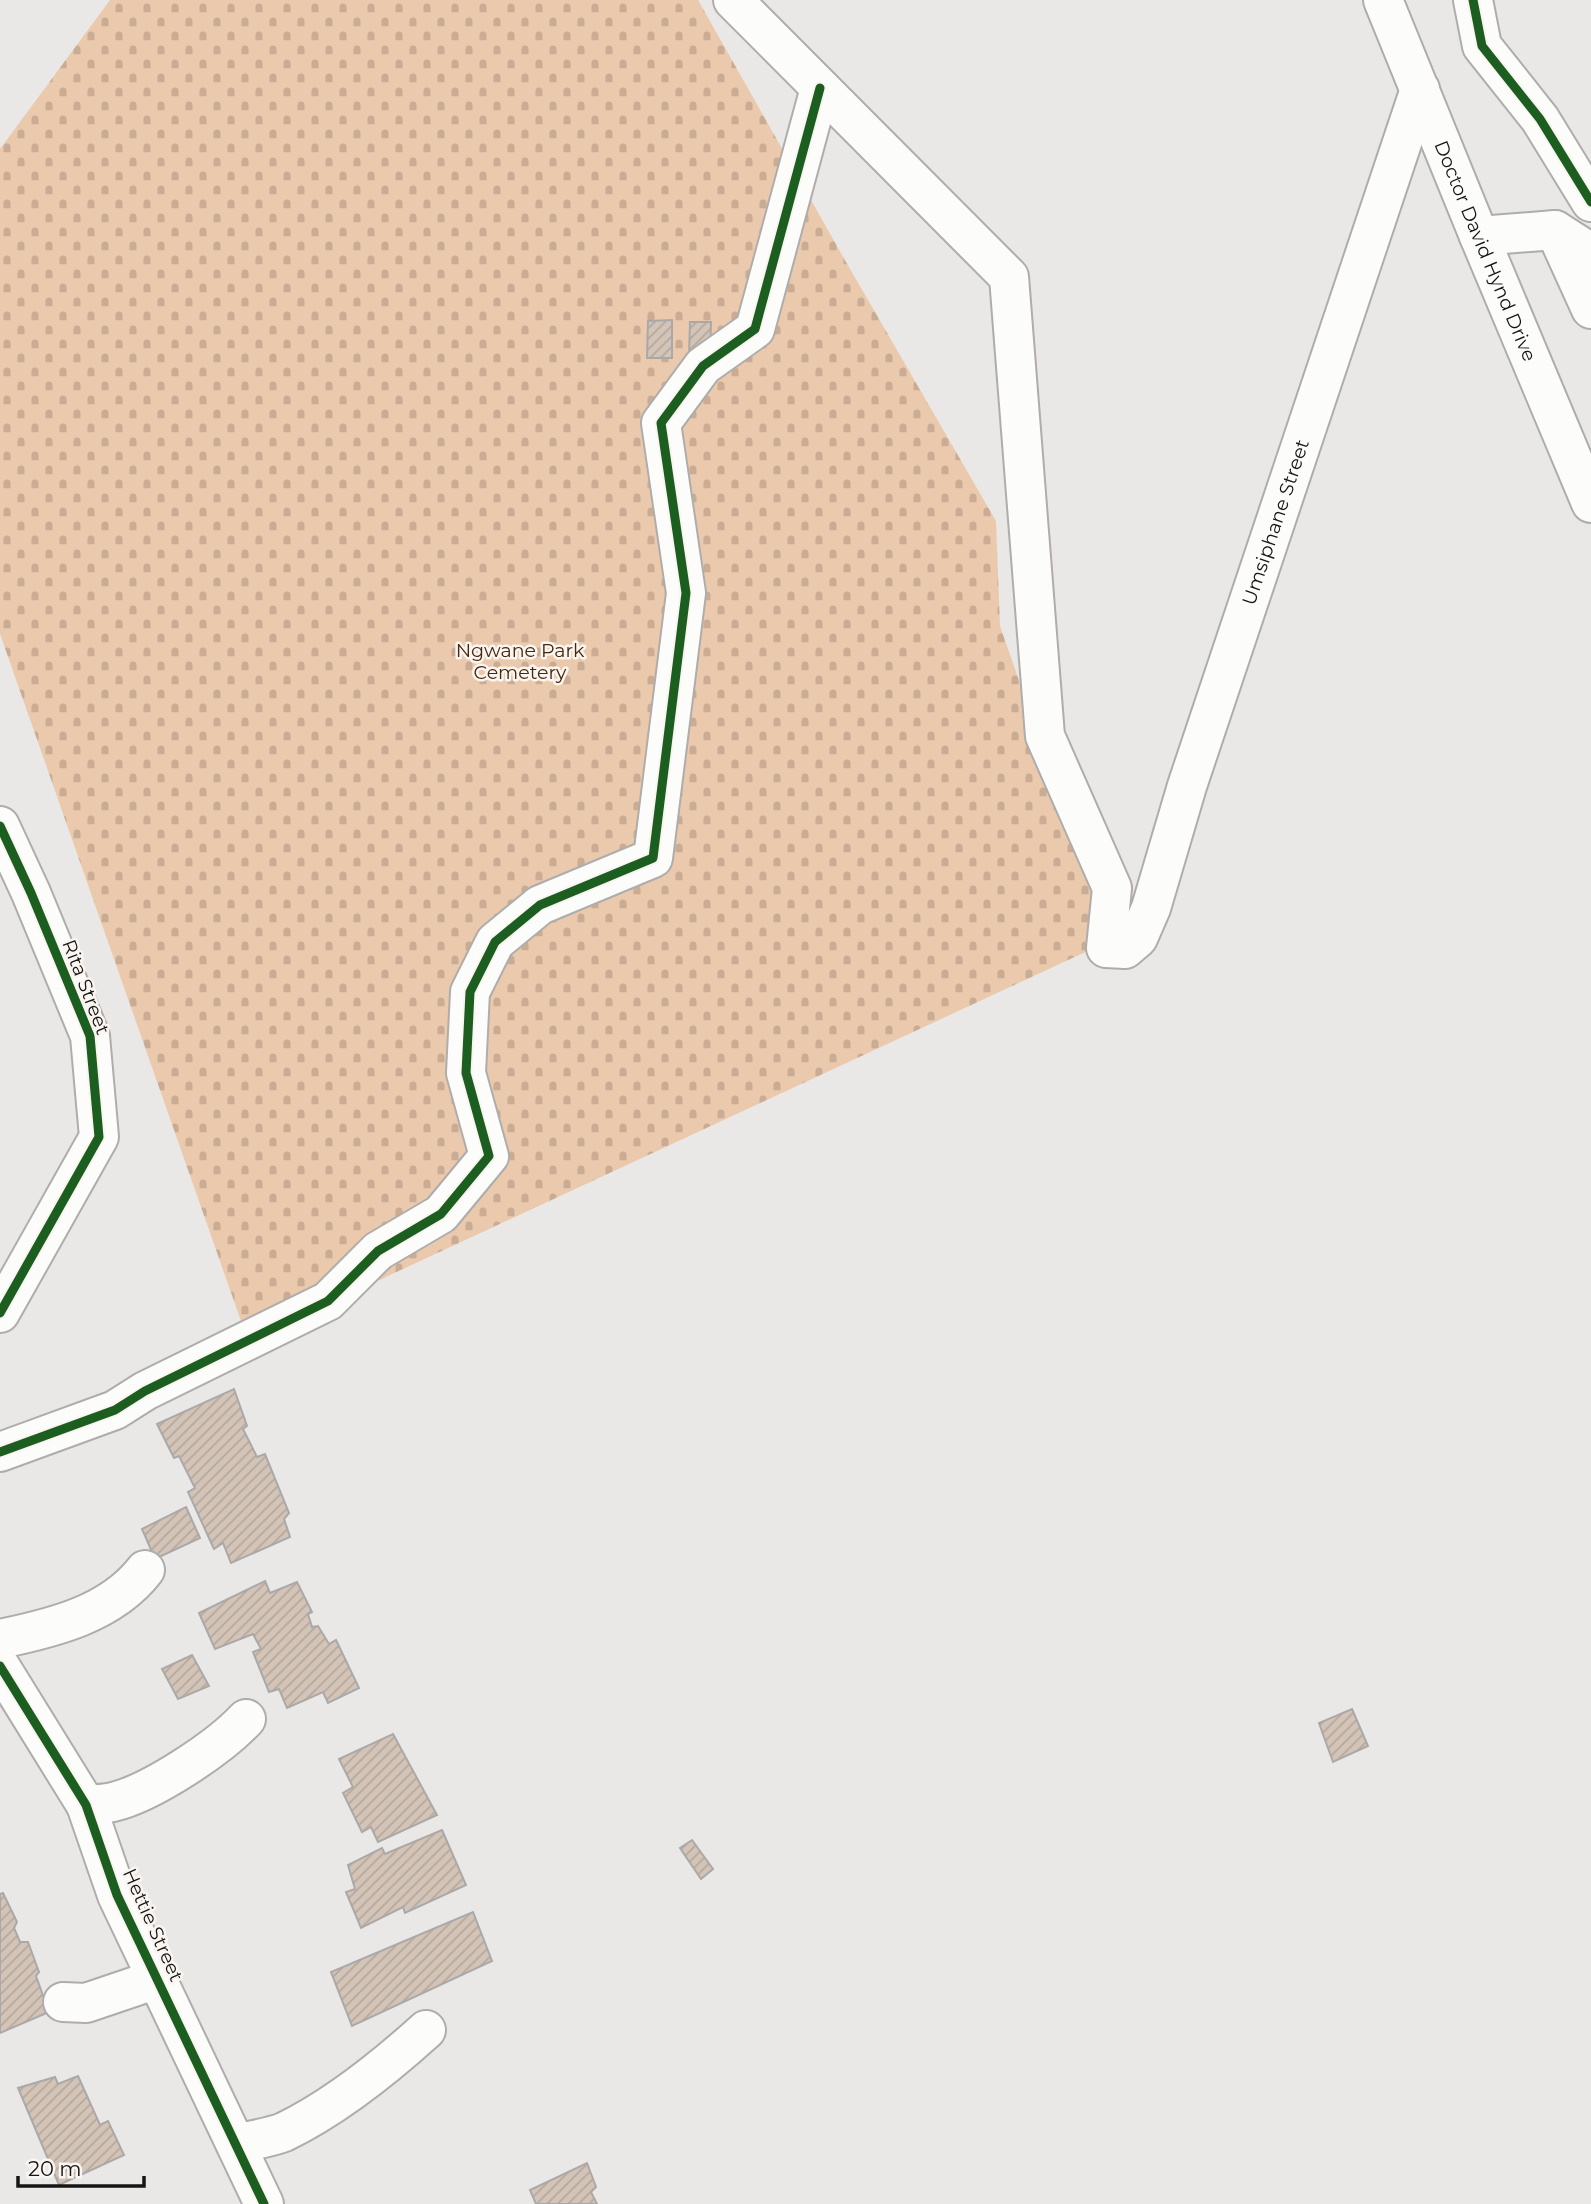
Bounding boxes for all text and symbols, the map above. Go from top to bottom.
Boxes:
street label: Doctor David Hynd Drive [1430,137,1542,365]
street label: Umsiphane Street [1237,436,1314,608]
park label: Ngwane Park Cemetery [456,639,585,684]
street label: Rita Street [57,936,115,1038]
street label: Hettie Street [118,1865,188,1985]
scale bar [18,2144,144,2188]
text: 20 m [28,2156,82,2181]

